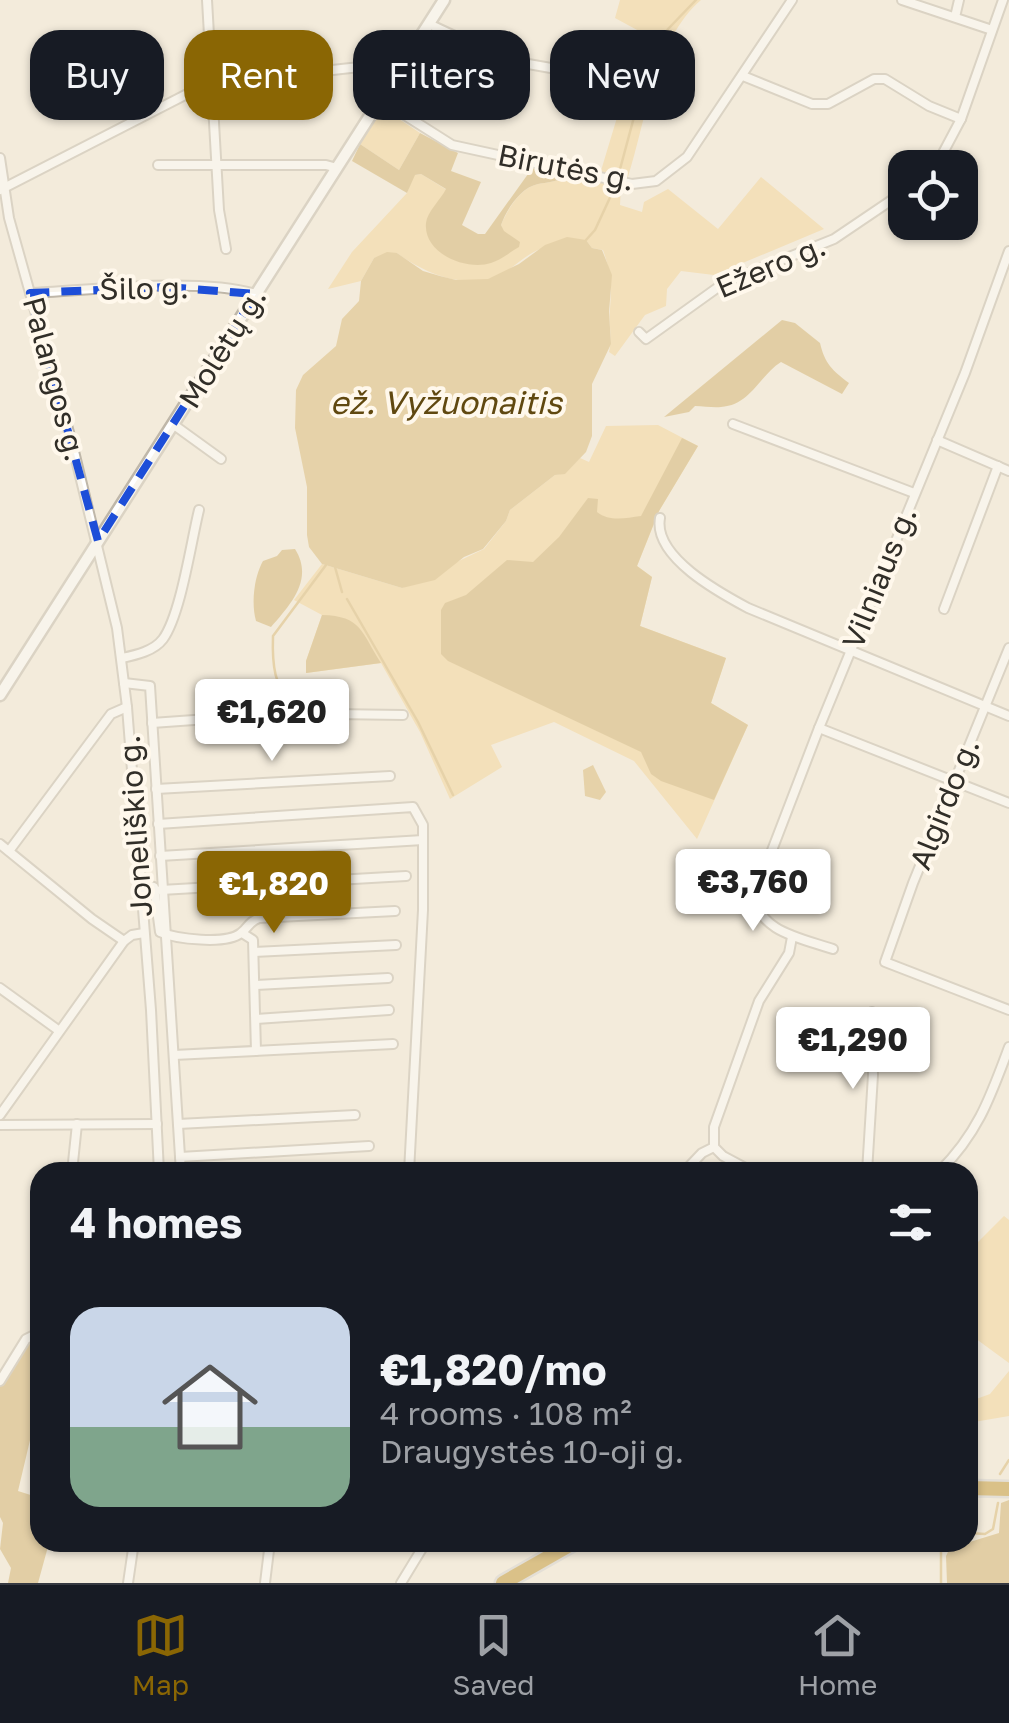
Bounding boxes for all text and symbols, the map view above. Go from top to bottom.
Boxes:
chip: Buy [30,30,164,120]
chip: Rent [184,30,333,120]
chip: Filters [353,30,530,120]
chip: New [550,30,695,120]
street label: Birutės g. [495,136,637,198]
map controls [888,150,978,240]
button: locate [888,150,978,240]
street label: Ežero g. [710,227,831,305]
street label: Šilo g. [99,269,189,307]
street label: Molėtų g. [171,280,273,415]
street label: Palangos g. [16,293,94,465]
water label: ež. Vyžuonaitis [330,383,564,421]
street label: Vilniaus g. [834,501,924,654]
pin: €1,620 [191,679,353,764]
text: €1,620 [217,692,327,730]
street label: Algirdo g. [902,733,987,874]
street label: Joneliškio g. [111,734,159,918]
pin: €3,760 [672,849,834,934]
pin: €1,820 [193,851,355,936]
text: €3,760 [698,862,808,900]
text: €1,820 [219,864,329,902]
pin: €1,290 [772,1007,934,1092]
text: €1,290 [798,1020,908,1058]
icon: filters [883,1195,938,1250]
text: 4 homes [70,1197,242,1247]
text: €1,820/mo [380,1344,607,1394]
icon: home [150,1347,270,1467]
text: 4 rooms · 108 m² [380,1394,632,1432]
text: Draugystės 10-oji g. [380,1432,684,1470]
tab: Map [132,1608,189,1701]
tab: Saved [453,1608,534,1701]
tab: Home [798,1608,877,1701]

